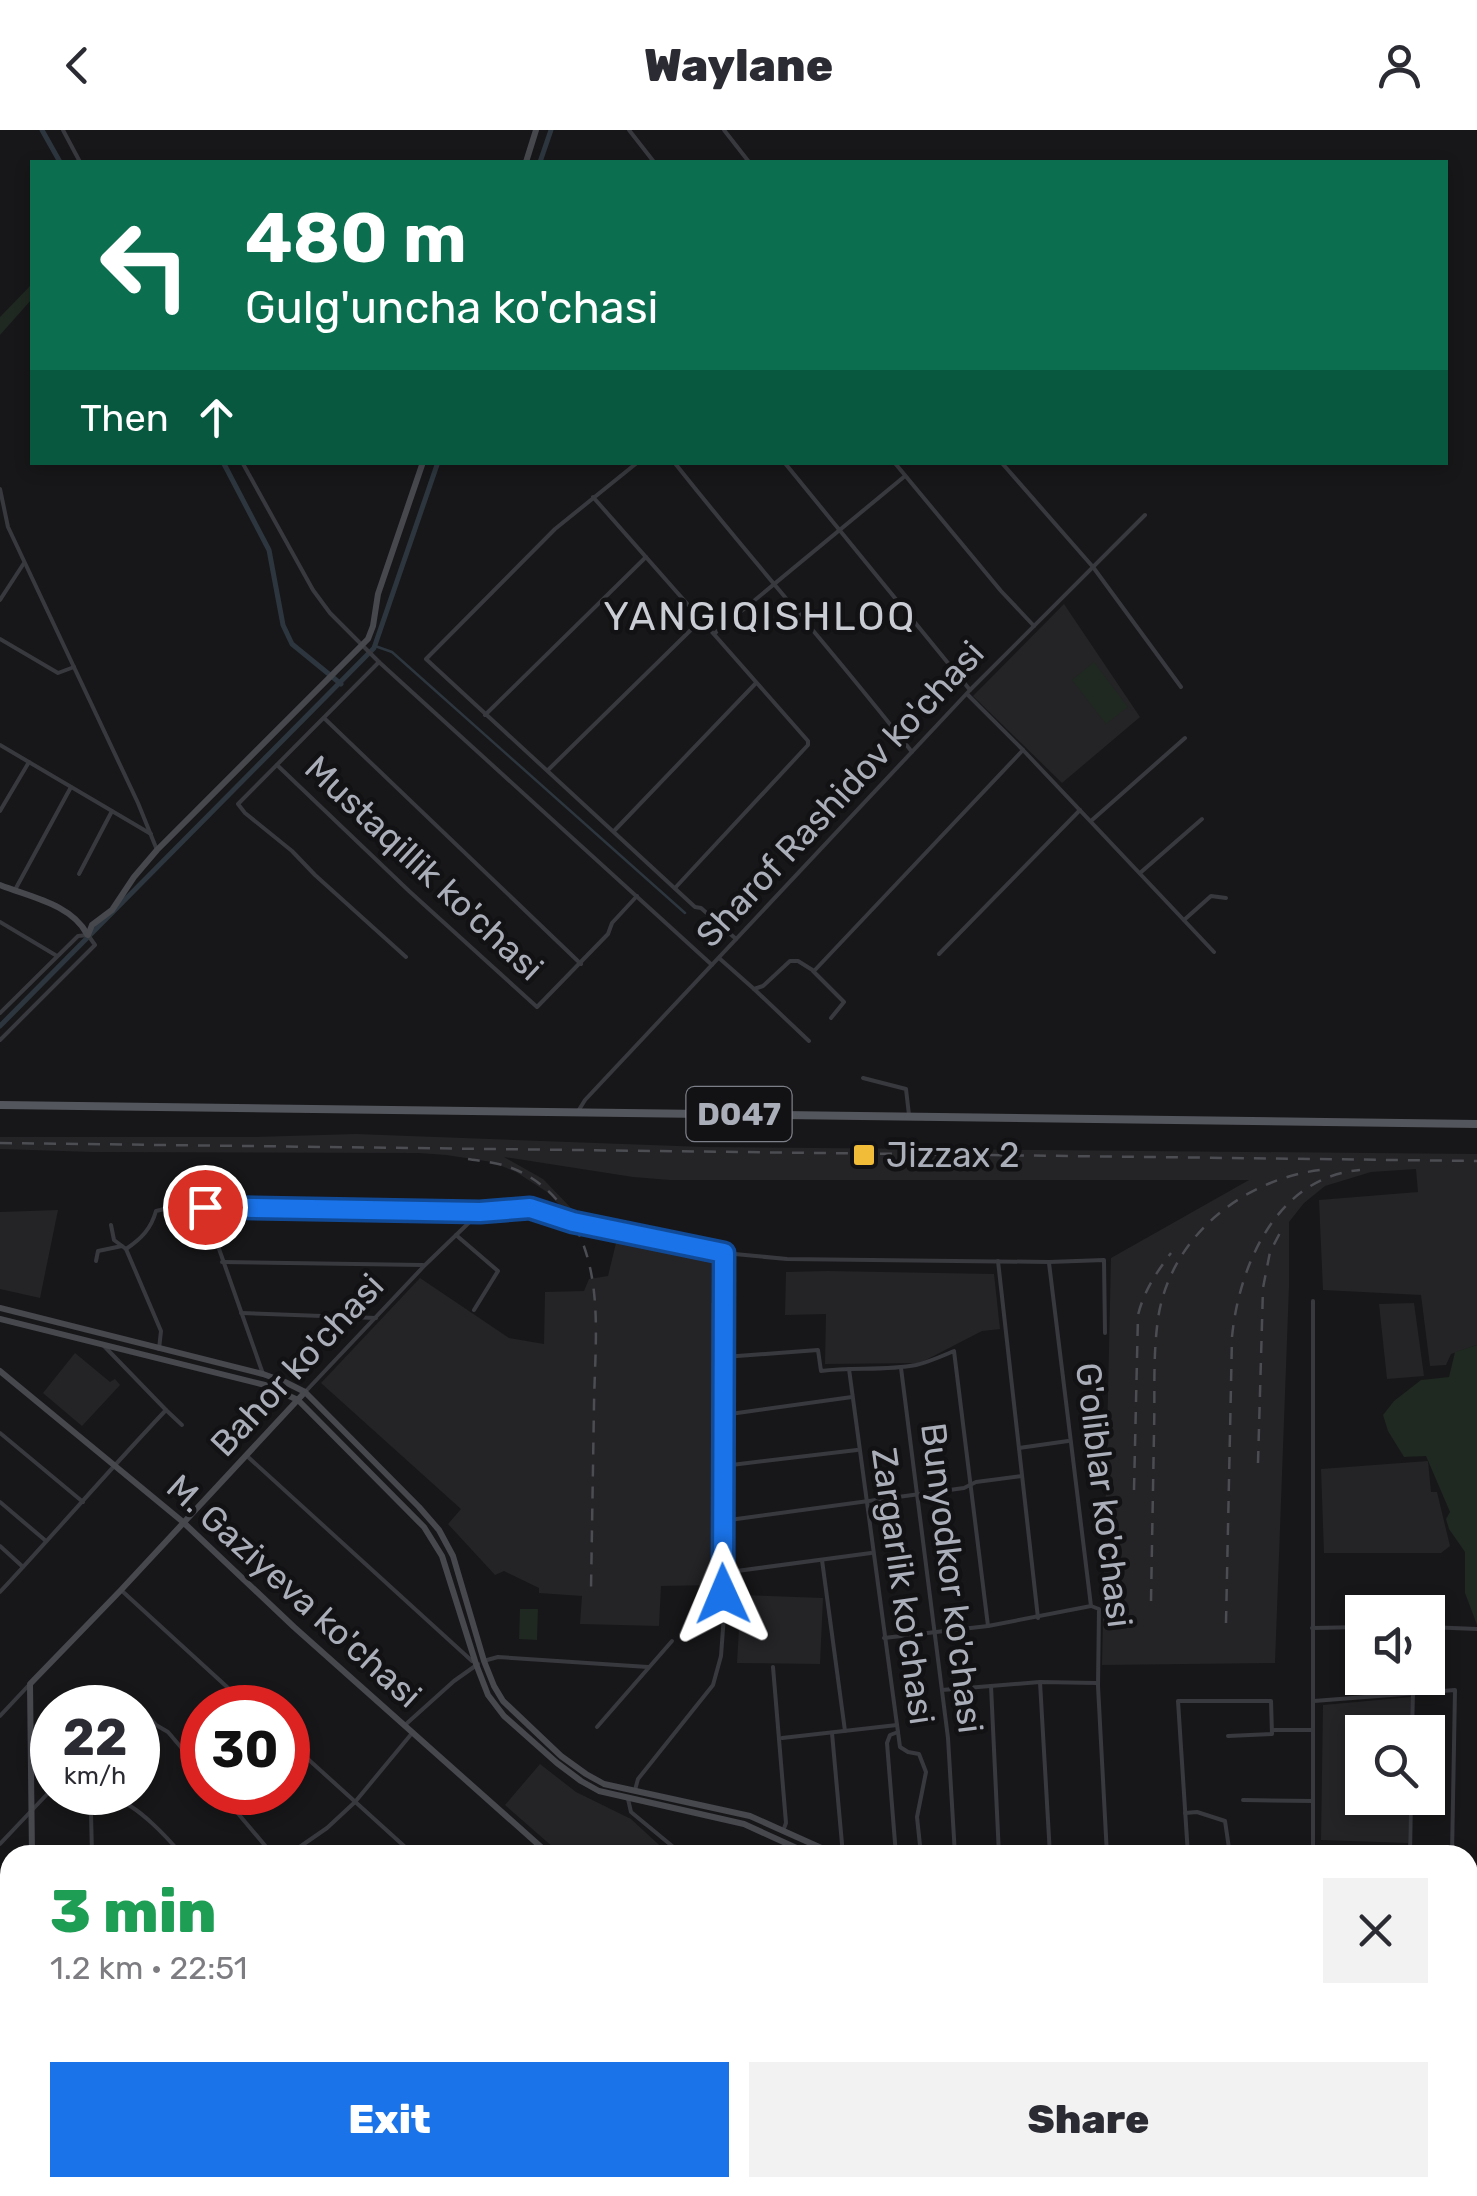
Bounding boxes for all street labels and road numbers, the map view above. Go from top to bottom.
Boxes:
street label: Sharof Rashidov ko'chasi [687,632,993,956]
street label: Mustaqillik ko'chasi [296,747,552,989]
road number: D047 [686,1087,792,1141]
street label: Bahor ko'chasi [202,1265,392,1465]
street label: G'oliblar ko'chasi [1067,1360,1141,1630]
street label: Bunyodkor ko'chasi [912,1420,992,1736]
street label: Zargarlik ko'chasi [863,1445,943,1727]
street label: M. Gaziyeva ko'chasi [158,1466,430,1716]

